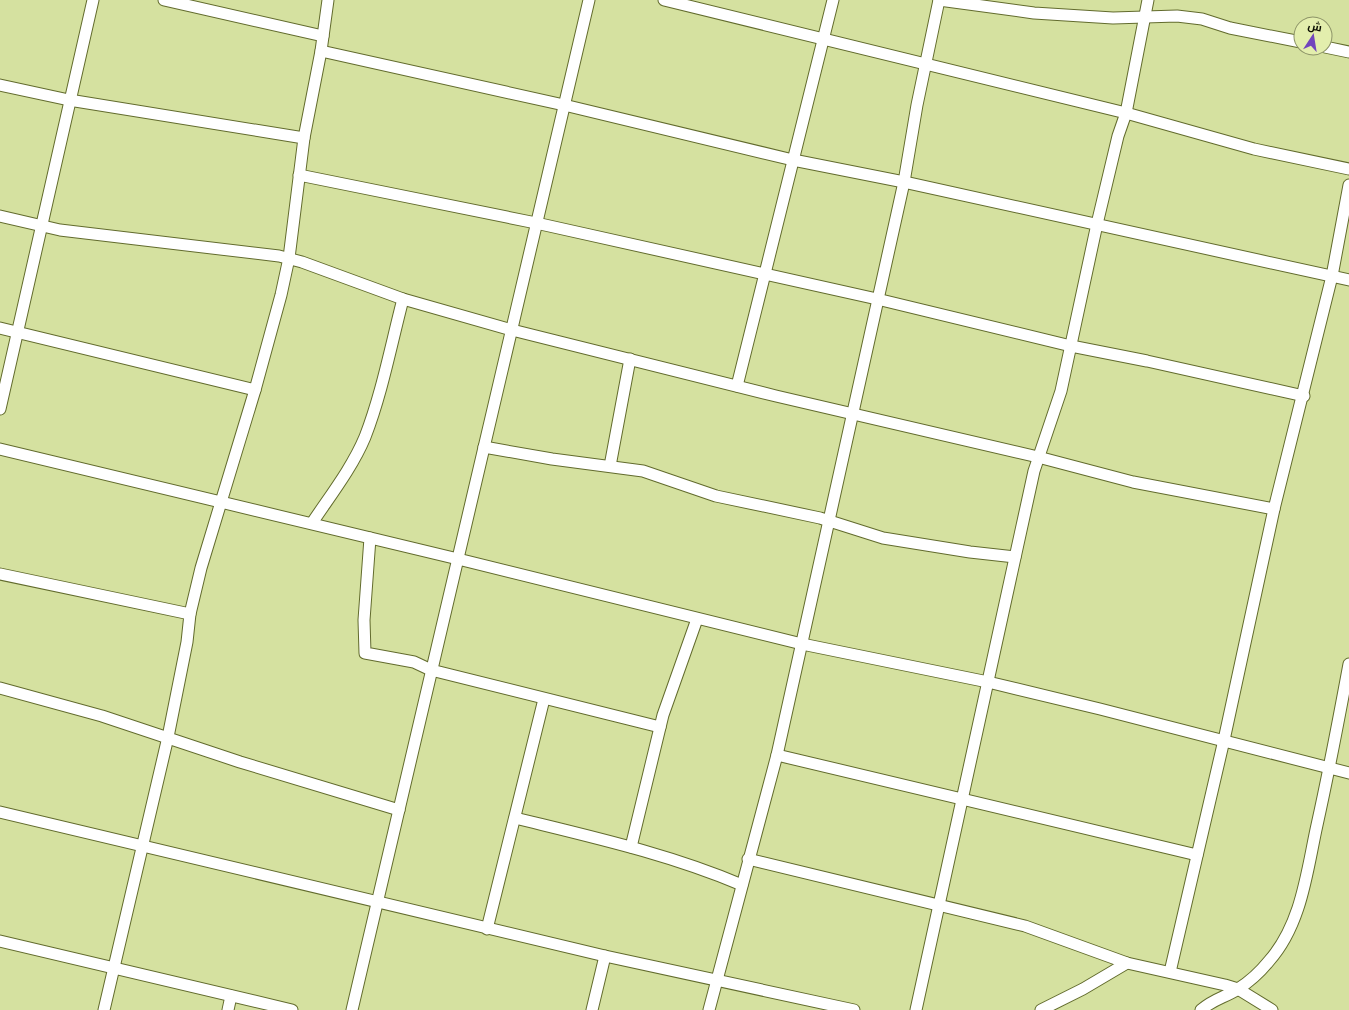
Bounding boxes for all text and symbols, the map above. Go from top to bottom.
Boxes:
north arrow [1293,16,1333,56]
text: ش [1307,18,1323,35]

